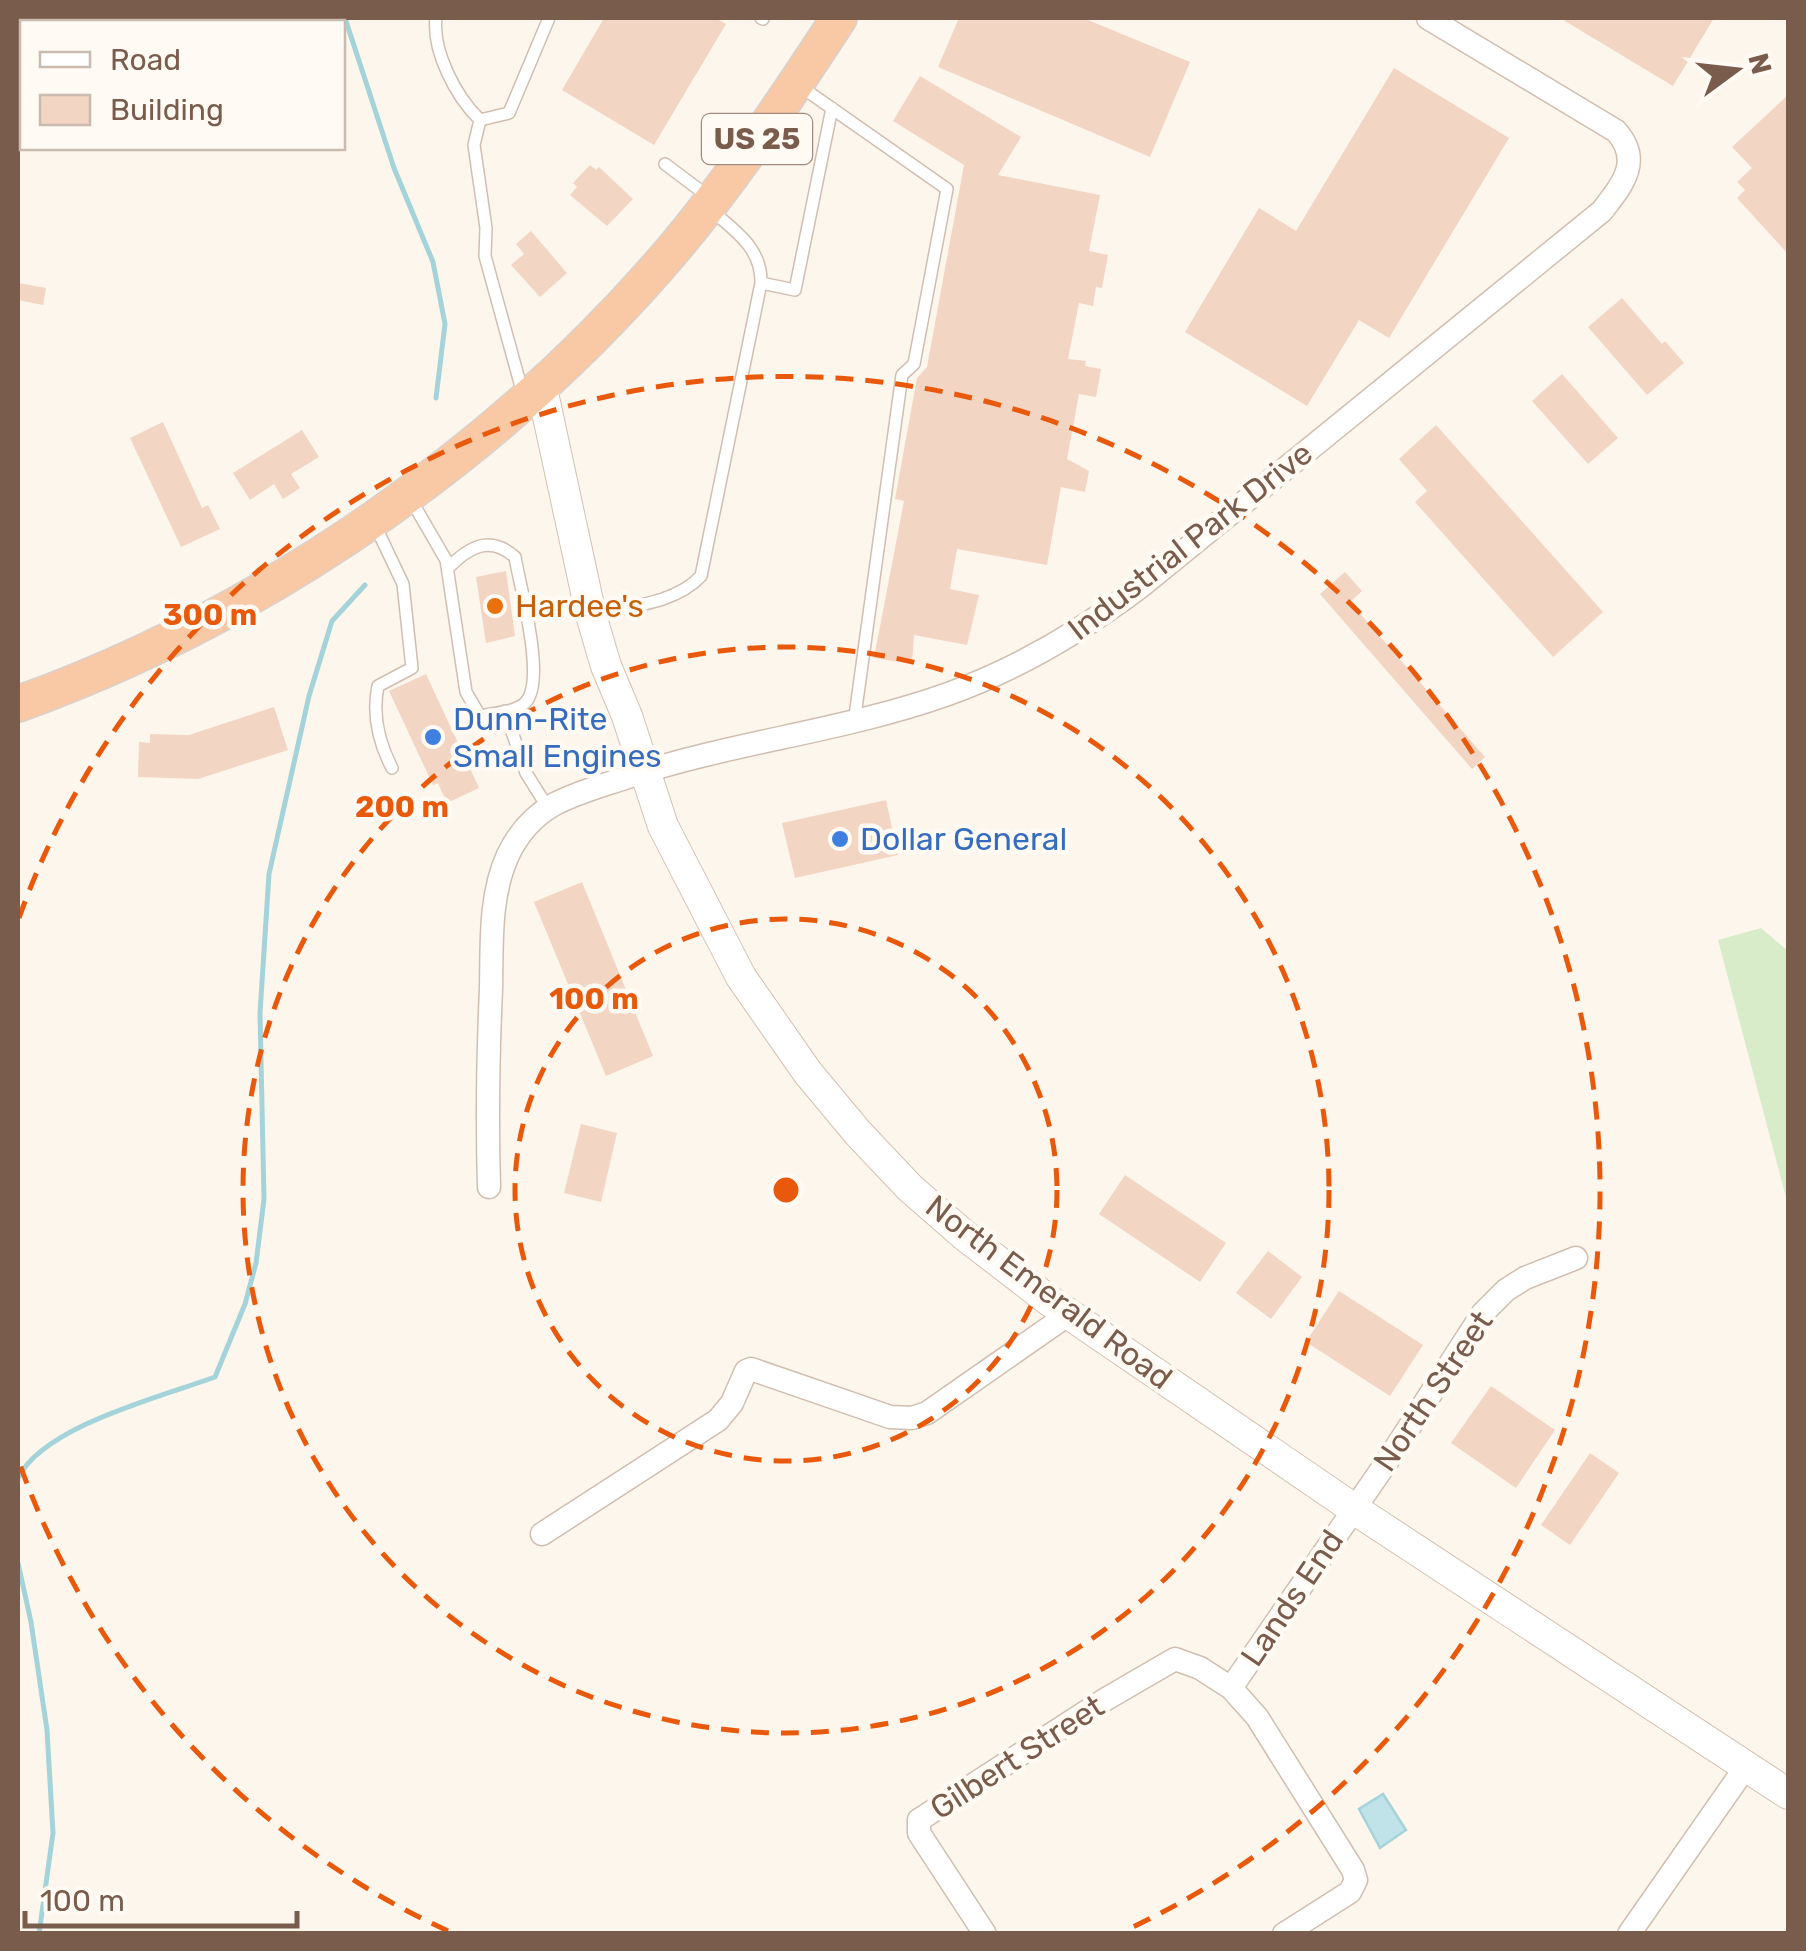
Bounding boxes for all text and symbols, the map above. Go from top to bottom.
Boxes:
legend [20,20,345,150]
north arrow [1686,20,1786,120]
text: Road [110,42,181,78]
text: N [1741,50,1778,78]
text: Building [110,92,224,128]
road number: US 25 [702,114,812,164]
street label: Industrial Park Drive [1060,434,1320,648]
place label: Hardee's [515,587,644,625]
marker: Hardee's [484,595,506,617]
text: 300 m [163,597,257,633]
place label: Dunn-Rite Small Engines [453,700,662,775]
marker: Dunn-Rite Small Engines [422,726,444,748]
text: 200 m [355,789,449,825]
place label: Dollar General [860,820,1067,858]
marker: Dollar General [829,828,851,850]
text: 100 m [549,981,639,1017]
centre of rings [768,1172,804,1208]
street label: North Emerald Road [918,1187,1180,1397]
street label: North Street [1365,1304,1501,1478]
street label: Lands End [1233,1523,1351,1673]
street label: Gilbert Street [923,1687,1111,1827]
scale bar [25,1866,298,1928]
text: 100 m [40,1883,125,1919]

